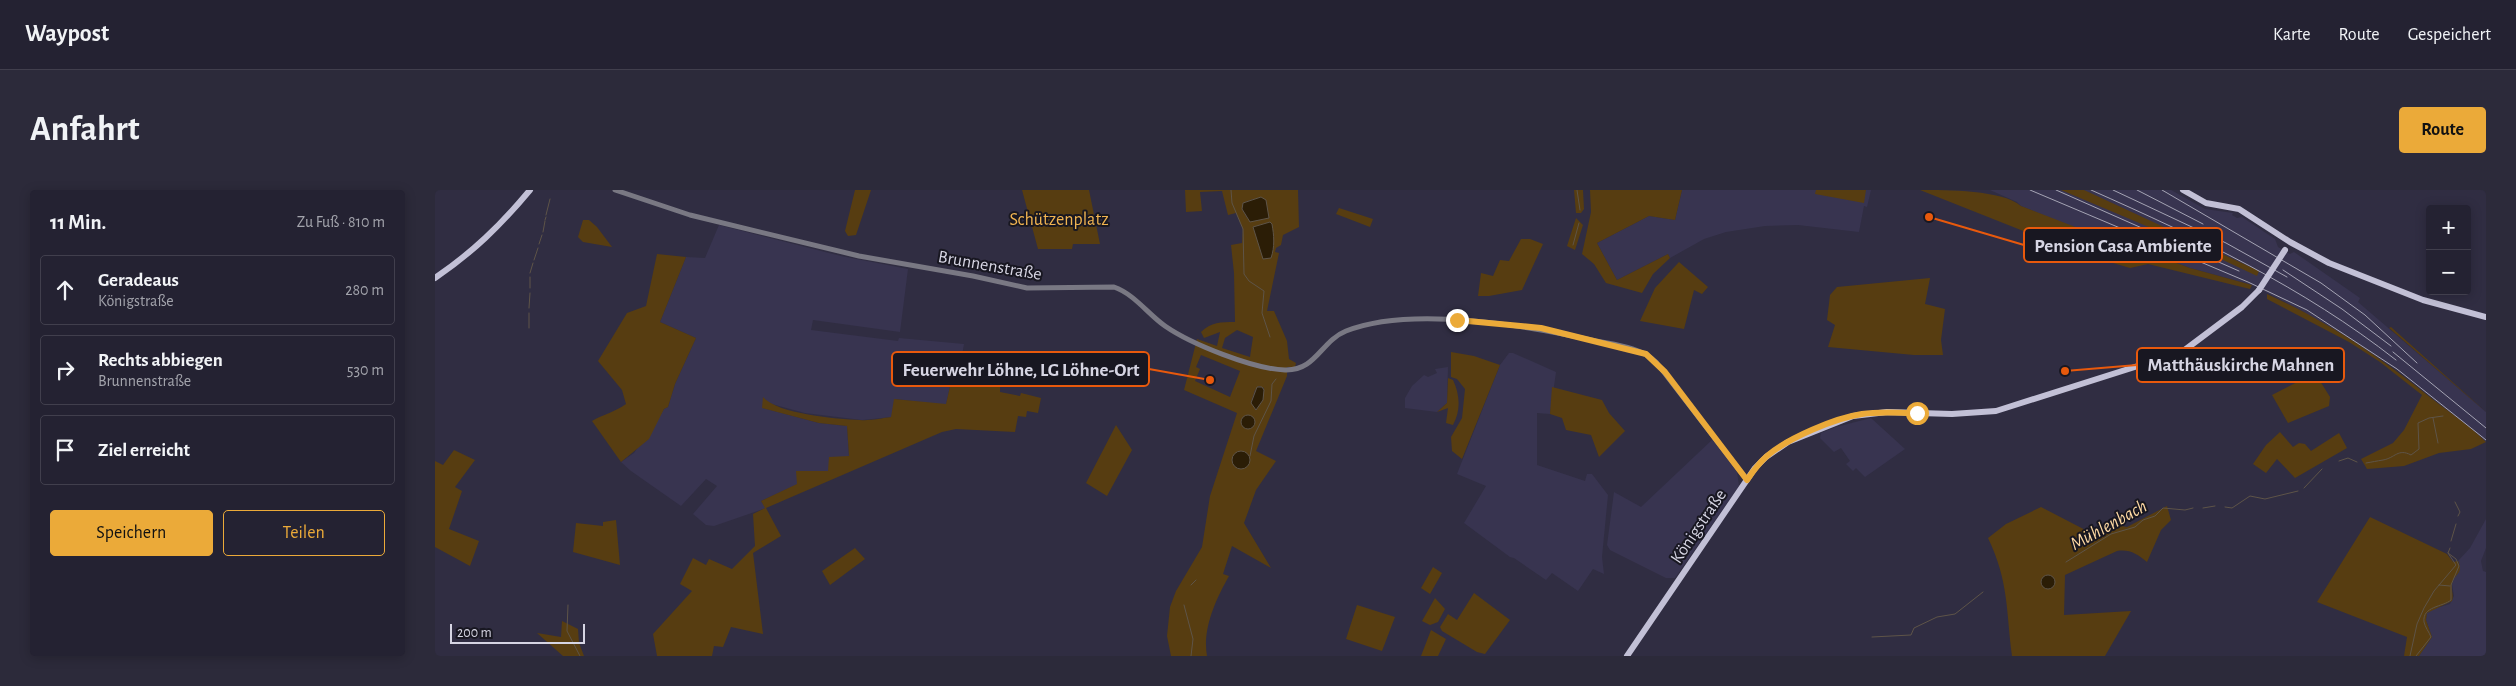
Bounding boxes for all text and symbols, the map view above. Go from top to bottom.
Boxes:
text: Waypost [25,22,109,46]
text: Karte [2273,26,2310,44]
text: Route [2338,26,2380,44]
text: Gespeichert [2408,26,2491,44]
button: Route [2399,107,2486,153]
text: Anfahrt [30,112,140,147]
map controls [2426,205,2471,295]
button: + [2426,205,2471,250]
park label: Schützenplatz [1009,211,1109,229]
text: 11 Min. [50,212,106,233]
text: Zu Fuß · 810 m [297,214,385,230]
callout: Pension Casa Ambiente [2024,228,2222,262]
text: Pension Casa Ambiente [2034,237,2212,256]
street label: Brunnenstraße [937,248,1043,284]
button: − [2426,250,2471,295]
text: Geradeaus [98,271,179,290]
icon: ahead [51,276,79,304]
text: 280 m [345,282,384,298]
text: Königstraße [98,293,174,309]
route end [1446,309,1469,332]
callout: Matthäuskirche Mahnen [2137,348,2344,382]
text: Rechts abbiegen [98,351,223,370]
callout: Feuerwehr Löhne, LG Löhne-Ort [892,352,1149,386]
icon: right [51,356,79,384]
text: Matthäuskirche Mahnen [2148,356,2334,375]
text: Feuerwehr Löhne, LG Löhne-Ort [903,361,1140,380]
text: 530 m [347,362,384,378]
text: Brunnenstraße [98,373,191,389]
route start [1906,402,1929,425]
icon: arrive [51,436,79,464]
text: Ziel erreicht [98,441,190,460]
street label: Königstraße [1668,486,1730,567]
water label: Mühlenbach [2067,497,2150,554]
button: Speichern [50,510,213,556]
button: Teilen [223,510,385,556]
scale bar [450,621,585,644]
text: 200 m [457,626,492,640]

